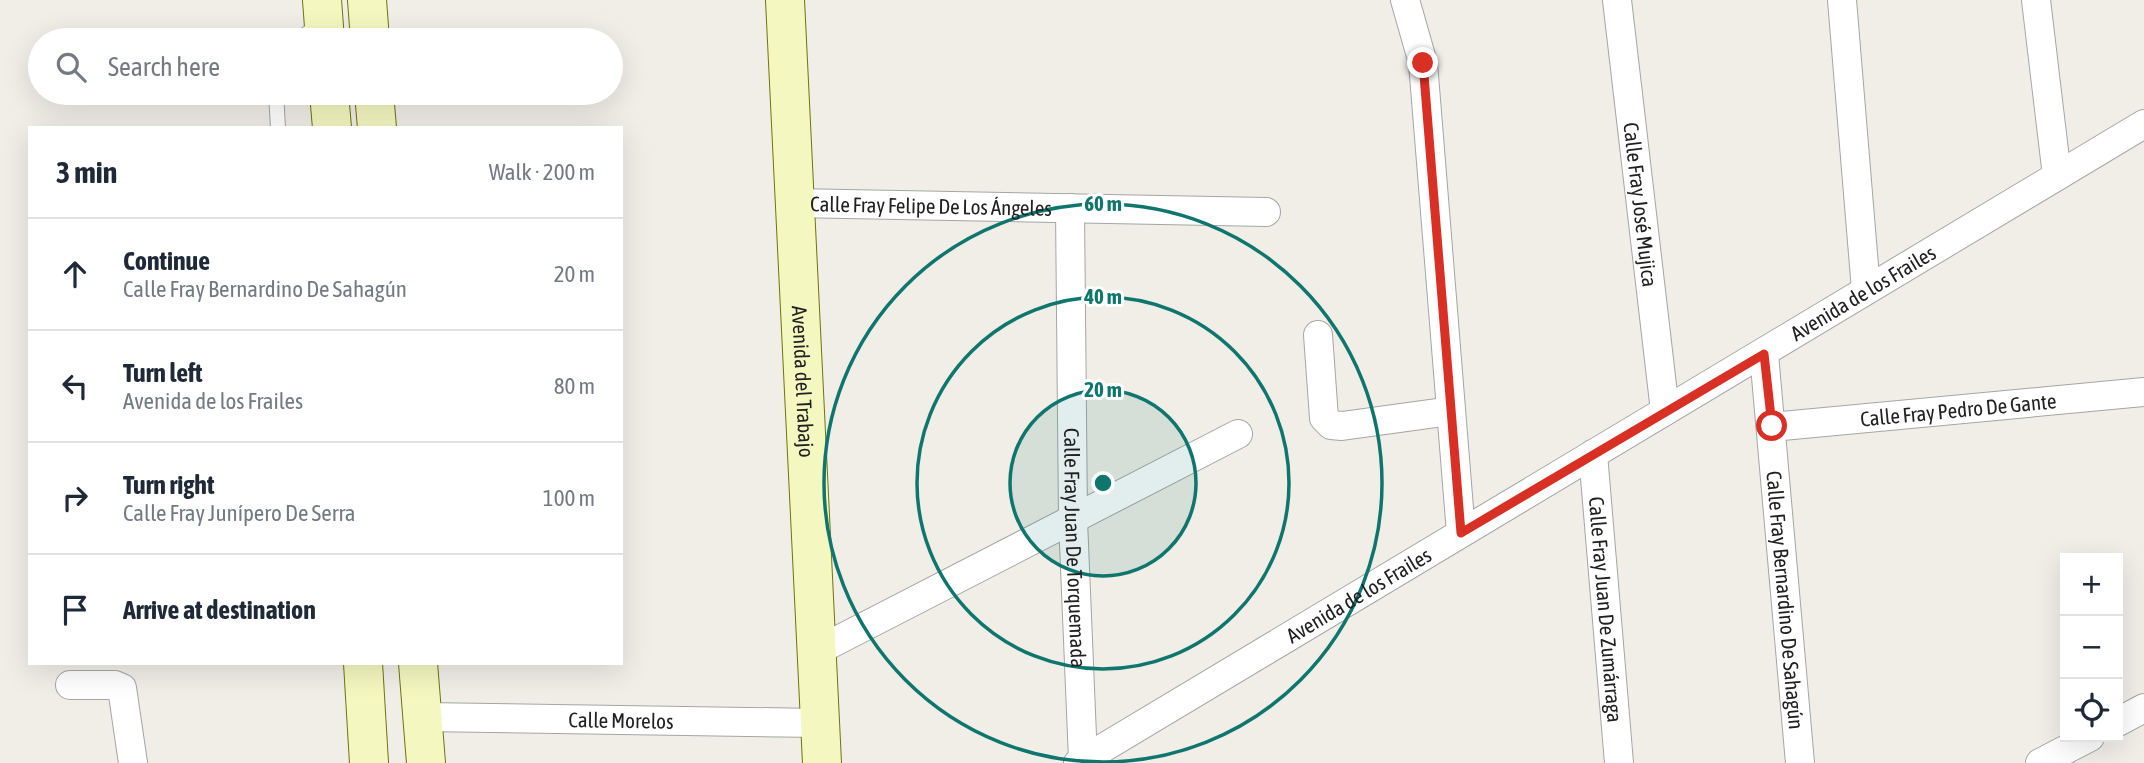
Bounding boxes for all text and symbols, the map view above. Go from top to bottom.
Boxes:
search box [28,28,623,105]
route end [1407,47,1438,78]
icon: search [52,48,90,86]
text: Search here [108,52,220,82]
street label: Calle Fray José Mujica [1619,121,1662,288]
text: 3 min [56,155,117,189]
text: Walk · 200 m [489,159,595,185]
street label: Calle Fray Felipe De Los Ángeles [810,191,1052,220]
text: 60 m [1084,191,1122,215]
street label: Avenida de los Frailes [1786,240,1940,345]
text: Continue [123,246,210,276]
icon: ahead [56,255,94,293]
text: 20 m [554,261,595,287]
text: Calle Fray Bernardino De Sahagún [123,276,407,302]
text: 40 m [1083,284,1122,308]
street label: Avenida del Trabajo [788,305,819,458]
text: Turn left [123,358,203,388]
icon: left [56,367,94,405]
text: 80 m [554,373,595,399]
text: 20 m [1084,377,1122,401]
text: Avenida de los Frailes [123,388,303,414]
street label: Calle Fray Pedro De Gante [1859,388,2057,431]
route start [1756,410,1787,441]
street label: Calle Fray Juan De Torquemada [1060,428,1091,668]
text: Turn right [123,470,214,500]
street label: Calle Fray Bernardino De Sahagún [1762,470,1809,730]
centre of rings [1091,471,1115,495]
icon: right [56,479,94,517]
text: 100 m [543,485,595,511]
street label: Calle Fray Juan De Zumárraga [1585,496,1628,723]
text: Calle Fray Junípero De Serra [123,500,355,526]
street label: Avenida de los Frailes [1282,542,1435,648]
map controls [2060,553,2123,742]
button: + [2060,553,2123,616]
icon: arrive [56,591,94,629]
text: Arrive at destination [123,595,316,625]
button: − [2060,616,2123,679]
button: locate [2060,679,2123,742]
street label: Calle Morelos [568,707,674,733]

